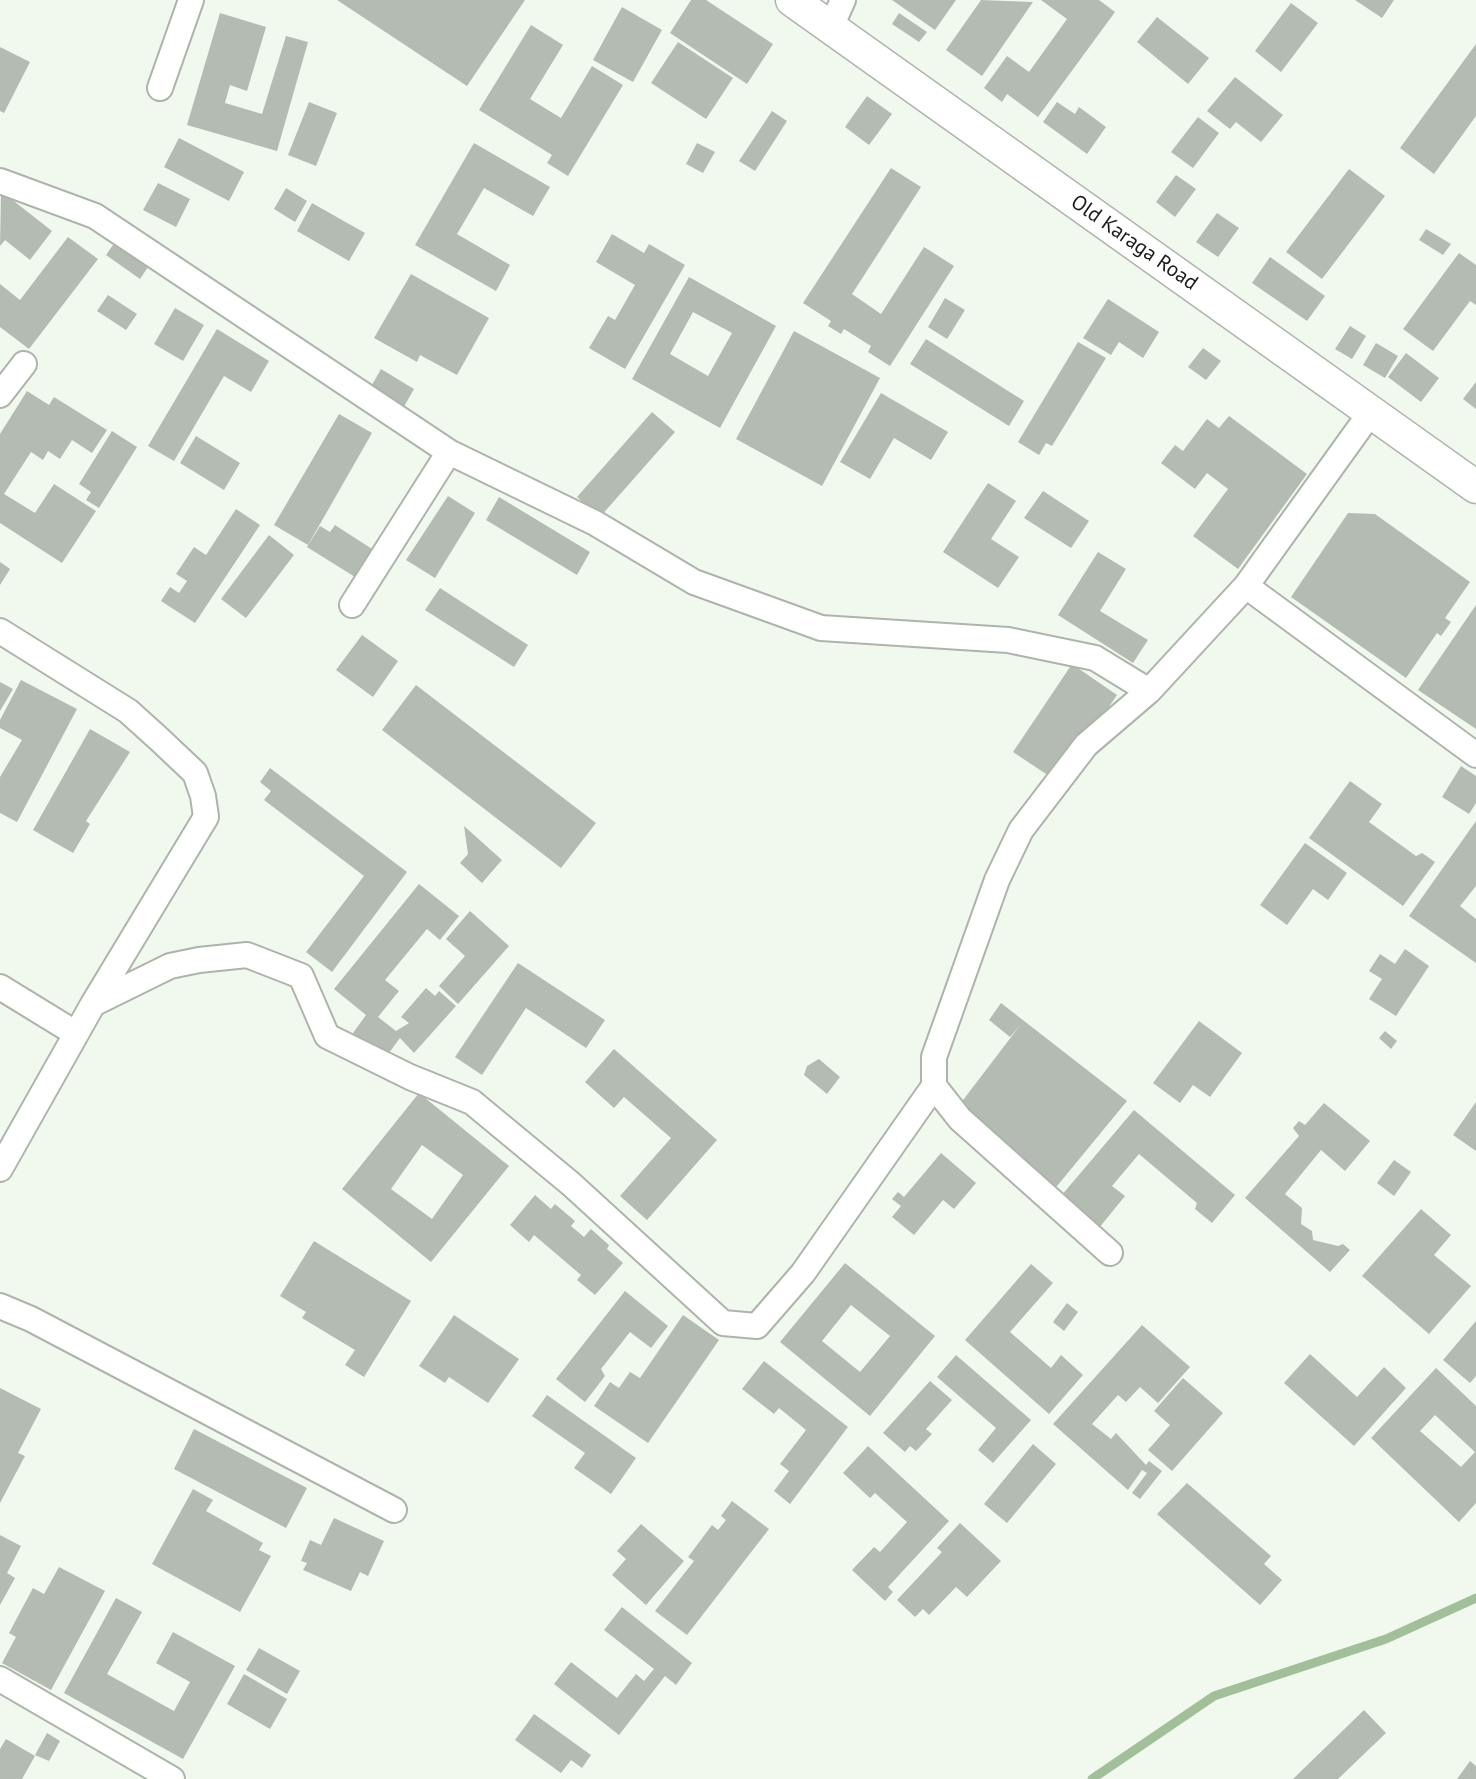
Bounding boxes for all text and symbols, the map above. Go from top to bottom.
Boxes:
street label: Old Karaga Road [1066,190,1202,296]

